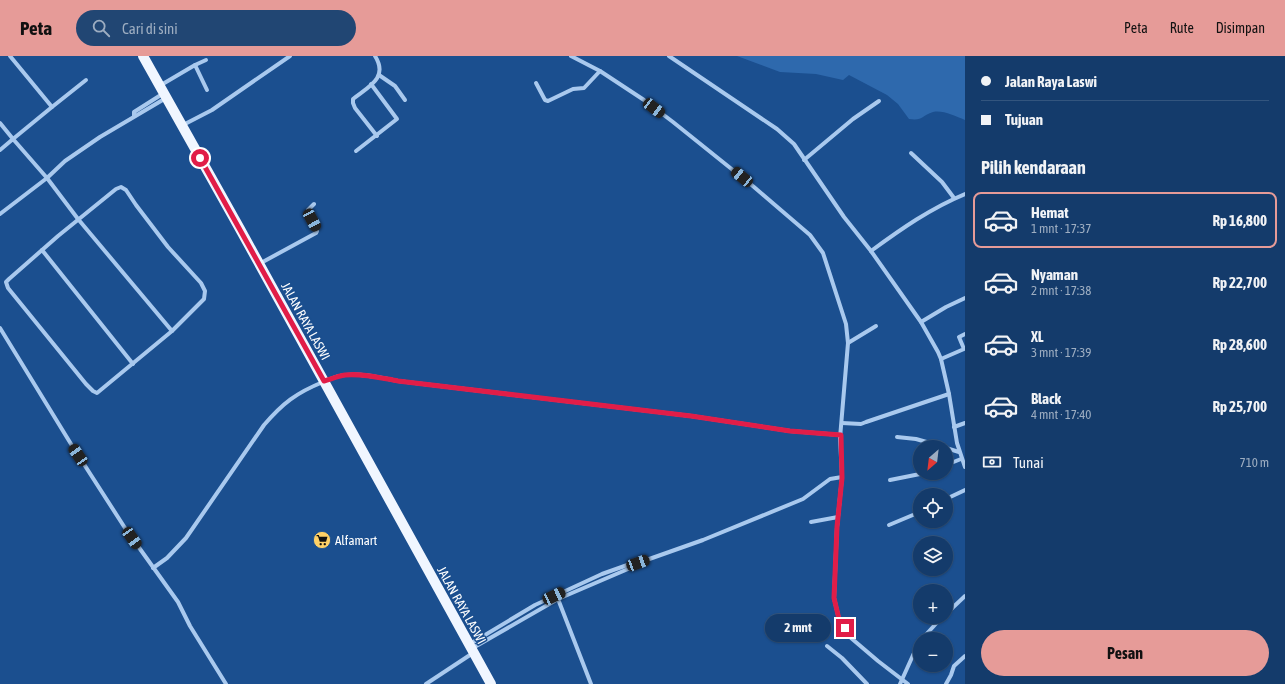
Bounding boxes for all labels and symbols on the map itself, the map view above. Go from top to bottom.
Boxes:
car [641,96,667,120]
route start [191,149,209,167]
car [729,165,755,189]
car [301,207,323,233]
street label: JALAN RAYA LASWI [278,280,333,363]
north arrow [913,440,953,480]
car [66,442,90,468]
car [120,525,144,551]
supermarket icon: Alfamart [312,530,332,550]
place label: Alfamart [335,533,378,548]
car [625,553,651,573]
street label: JALAN RAYA LASWI [434,564,489,647]
car [541,585,567,607]
callout: 2 mnt [765,614,831,642]
route end [836,619,854,637]

